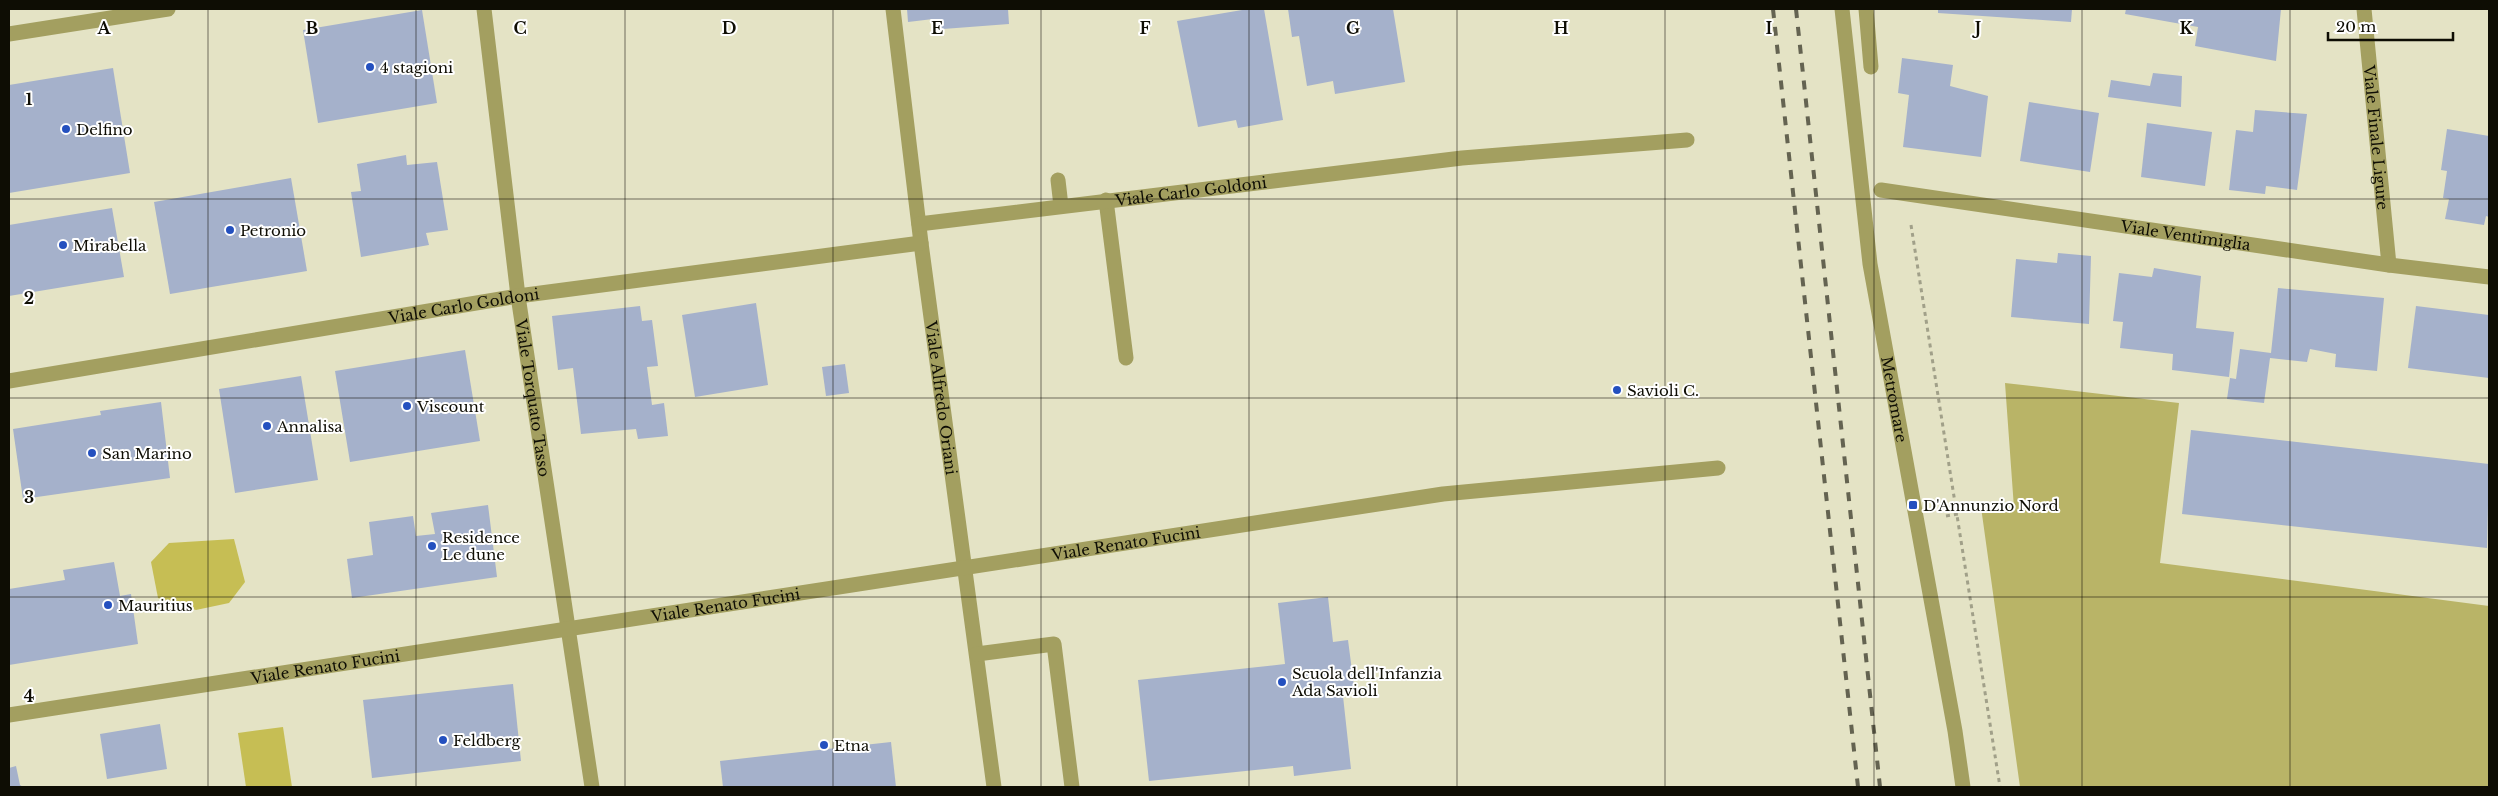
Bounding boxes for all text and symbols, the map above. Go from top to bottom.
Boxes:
scale bar [2328,10,2453,42]
text: 20 m [2336,17,2376,36]
text: A [97,18,112,38]
text: B [306,18,319,38]
text: C [513,18,527,38]
text: D [722,18,736,38]
text: E [931,18,943,38]
text: F [1139,18,1151,38]
text: G [1346,18,1360,38]
text: H [1553,18,1569,38]
text: I [1766,18,1773,38]
text: J [1972,18,1981,38]
text: K [2179,18,2193,38]
place label: 4 stagioni [380,58,453,77]
marker: 4 stagioni [364,61,376,73]
street label: Viale Finale Ligure [2360,63,2393,211]
text: 1 [26,89,33,109]
place label: Delfino [76,120,133,139]
marker: Delfino [60,123,72,135]
street label: Viale Carlo Goldoni [1113,172,1268,210]
street label: Viale Ventimiglia [2118,216,2253,254]
place label: Petronio [240,221,306,240]
marker: Petronio [224,224,236,236]
place label: Mirabella [73,236,147,255]
marker: Mirabella [57,239,69,251]
street label: Viale Carlo Goldoni [386,284,540,327]
text: 2 [24,288,34,308]
street label: Viale Torquato Tasso [512,317,555,478]
street label: Viale Alfredo Oriani [922,319,962,476]
street label: Metromare [1877,355,1912,444]
place label: Savioli C. [1627,381,1699,400]
marker: Savioli C. [1611,384,1623,396]
place label: Viscount [416,397,485,416]
marker: Viscount [401,400,413,412]
place label: Annalisa [276,417,343,436]
marker: Annalisa [261,420,273,432]
place label: San Marino [102,444,192,463]
marker: San Marino [86,447,98,459]
text: 3 [24,487,34,507]
place label: D'Annunzio Nord [1923,496,2059,515]
marker: D'Annunzio Nord [1907,499,1919,511]
street label: Viale Renato Fucini [1049,522,1202,564]
place label: Residence Le dune [442,528,520,564]
marker: Residence Le dune [426,540,438,552]
street label: Viale Renato Fucini [649,584,801,626]
place label: Mauritius [118,596,193,615]
marker: Mauritius [102,599,114,611]
street label: Viale Renato Fucini [248,645,401,687]
place label: Scuola dell'Infanzia Ada Savioli [1291,664,1442,700]
marker: Scuola dell'Infanzia Ada Savioli [1276,676,1288,688]
text: 4 [24,686,34,706]
place label: Feldberg [453,731,522,750]
marker: Feldberg [437,734,449,746]
place label: Etna [834,736,870,755]
marker: Etna [818,739,830,751]

